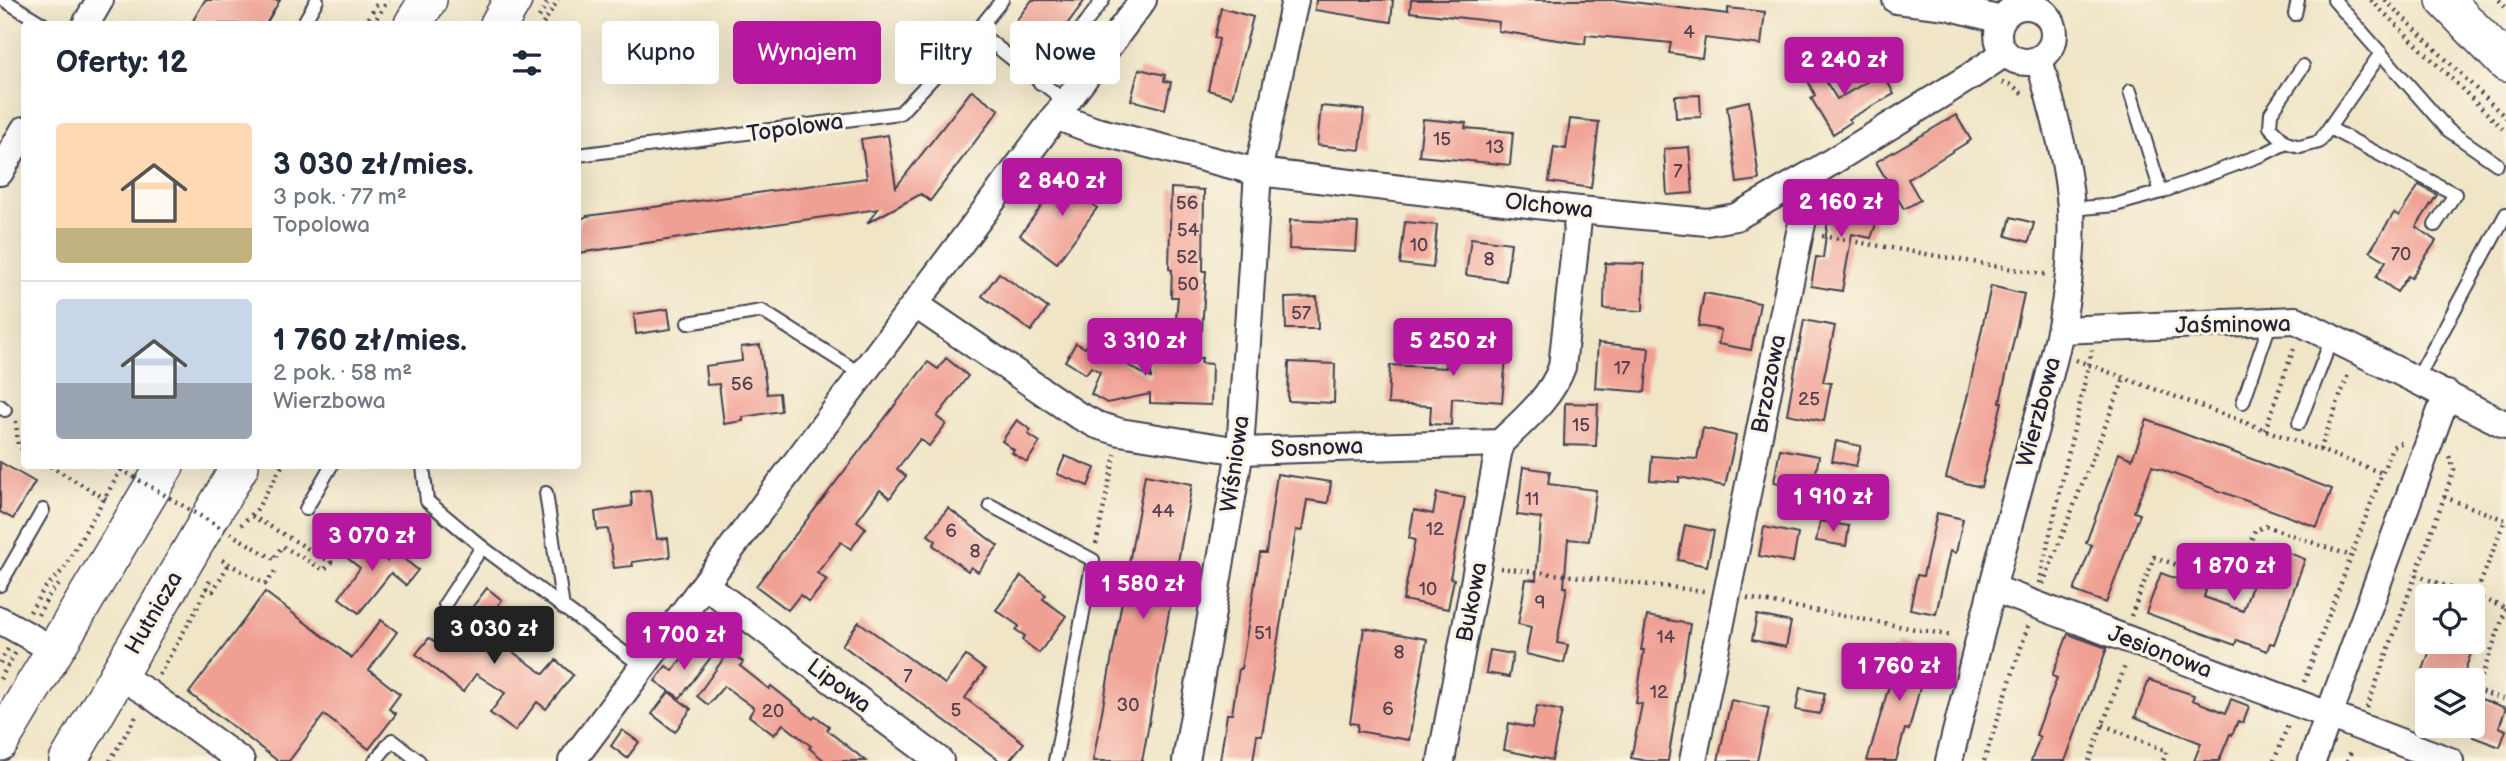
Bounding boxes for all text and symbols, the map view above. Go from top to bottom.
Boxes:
chip: Kupno [602,21,719,84]
chip: Wynajem [733,21,881,84]
chip: Filtry [895,21,996,84]
chip: Nowe [1010,21,1120,84]
house number: 4 [1683,21,1695,44]
pin: 2 240 zł [1772,38,1916,97]
icon: filters [508,44,546,82]
text: Oferty: 12 [56,45,188,81]
text: 2 240 zł [1800,46,1888,74]
street label: Topolowa [745,107,845,149]
house number: 15 [1433,128,1451,151]
house number: 13 [1485,136,1505,159]
text: 3 030 zł/mies. [273,147,474,183]
icon: home [112,151,196,235]
pin: 2 840 zł [990,158,1134,218]
house number: 7 [1673,160,1683,183]
text: 2 840 zł [1018,167,1106,195]
pin: 2 160 zł [1769,180,1913,239]
text: 3 pok. · 77 m² [273,183,407,211]
street label: Olchowa [1503,187,1595,225]
text: 2 160 zł [1799,188,1883,216]
house number: 56 [1176,192,1198,215]
text: Topolowa [273,211,370,239]
house number: 54 [1177,219,1200,242]
house number: 10 [1410,234,1428,257]
house number: 70 [2391,243,2411,266]
house number: 52 [1176,246,1199,269]
house number: 8 [1483,248,1495,271]
house number: 50 [1177,273,1199,296]
house number: 57 [1291,302,1312,325]
street label: Jaśminowa [2175,310,2291,340]
pin: 3 310 zł [1073,318,1217,378]
pin: 5 250 zł [1381,318,1525,378]
text: 1 760 zł/mies. [273,323,467,359]
icon: home [112,327,196,411]
text: 3 310 zł [1103,327,1187,355]
text: 5 250 zł [1409,327,1497,355]
street label: Brzozowa [1746,332,1792,436]
street label: Wierzbowa [2011,354,2067,470]
house number: 17 [1614,357,1631,380]
text: 2 pok. · 58 m² [273,359,412,387]
house number: 56 [731,373,753,396]
text: Wierzbowa [273,387,386,415]
house number: 25 [1798,388,1820,411]
street label: Wiśniowa [1214,414,1256,514]
house number: 15 [1572,414,1590,437]
street label: Sosnowa [1270,432,1364,464]
pin: 1 910 zł [1761,475,1905,534]
text: 1 910 zł [1793,483,1873,511]
house number: 11 [1525,488,1539,511]
house number: 44 [1151,500,1175,523]
pin: 3 070 zł [300,514,444,573]
house number: 12 [1426,518,1445,541]
house number: 6 [945,520,957,543]
text: 3 070 zł [328,522,416,550]
house number: 8 [969,540,981,563]
pin: 1 870 zł [2162,544,2306,603]
text: 1 870 zł [2192,552,2276,580]
street label: Bukowa [1451,560,1493,644]
pin: 1 580 zł [1071,562,1215,621]
street label: Hutnicza [119,567,189,659]
text: 1 580 zł [1101,570,1185,598]
house number: 10 [1419,578,1437,601]
map controls [2415,584,2485,738]
button: locate [2415,584,2485,654]
house number: 9 [1535,592,1545,615]
pin: 3 030 zł [422,606,566,666]
pin: 1 700 zł [612,612,756,672]
text: 3 030 zł [450,615,538,643]
street label: Jesionowa [2104,619,2216,685]
text: 1 700 zł [642,621,726,649]
house number: 51 [1254,622,1272,645]
house number: 14 [1657,626,1676,649]
house number: 8 [1393,641,1405,664]
pin: 1 760 zł [1827,644,1971,703]
text: 1 760 zł [1857,652,1941,680]
street label: Lipowa [801,653,877,719]
house number: 7 [903,665,913,688]
button: layers [2415,668,2485,738]
house number: 12 [1650,681,1669,704]
house number: 30 [1117,694,1139,717]
house number: 6 [1382,698,1394,721]
house number: 5 [951,699,962,722]
house number: 20 [762,700,784,723]

